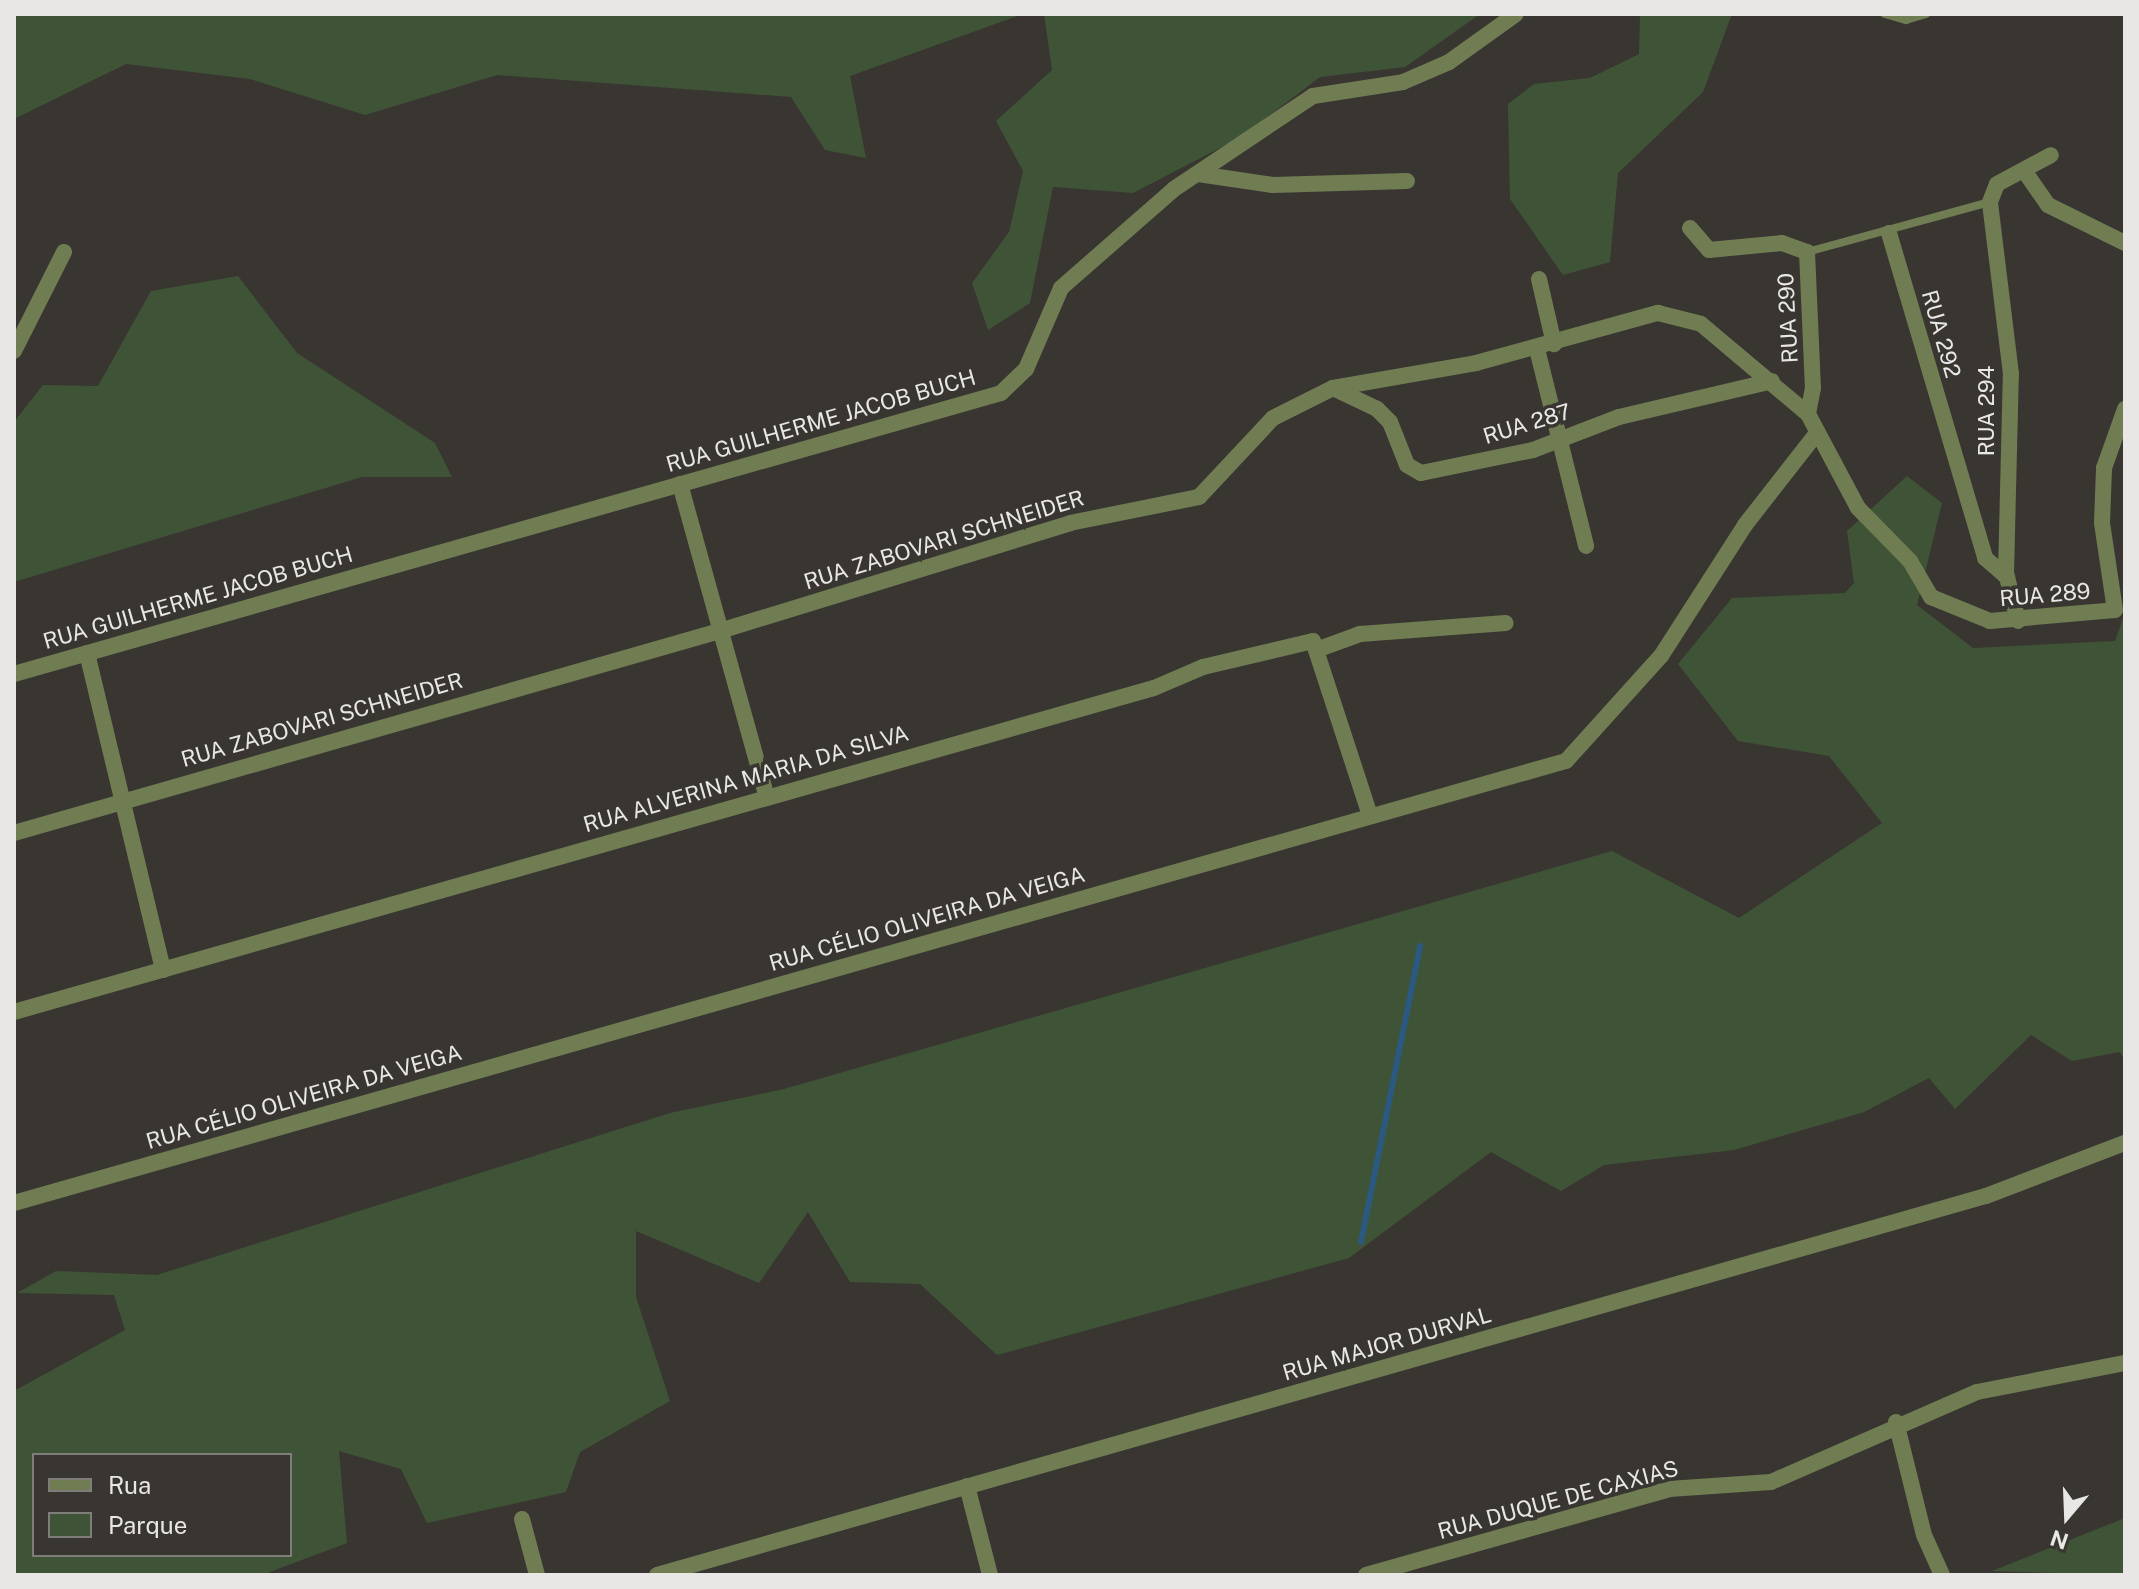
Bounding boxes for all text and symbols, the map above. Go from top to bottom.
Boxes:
street label: RUA 290 [1772,272,1804,364]
street label: RUA 292 [1916,287,1966,381]
street label: RUA GUILHERME JACOB BUCH [663,364,979,478]
street label: RUA 294 [1974,366,2000,456]
street label: RUA 287 [1480,398,1574,450]
street label: RUA ZABOVARI SCHNEIDER [801,485,1087,595]
street label: RUA GUILHERME JACOB BUCH [40,541,356,655]
street label: RUA 289 [1999,578,2091,612]
street label: RUA ZABOVARI SCHNEIDER [178,667,466,773]
street label: RUA ALVERINA MARIA DA SILVA [580,720,912,838]
street label: RUA CÉLIO OLIVEIRA DA VEIGA [766,861,1088,977]
street label: RUA CÉLIO OLIVEIRA DA VEIGA [143,1039,465,1155]
street label: RUA MAJOR DURVAL [1280,1302,1494,1386]
legend [32,1453,292,1557]
street label: RUA DUQUE DE CAXIAS [1435,1455,1681,1545]
text: Rua [108,1471,151,1499]
north arrow [2027,1477,2107,1557]
text: Parque [108,1511,187,1539]
text: N [2047,1525,2072,1555]

